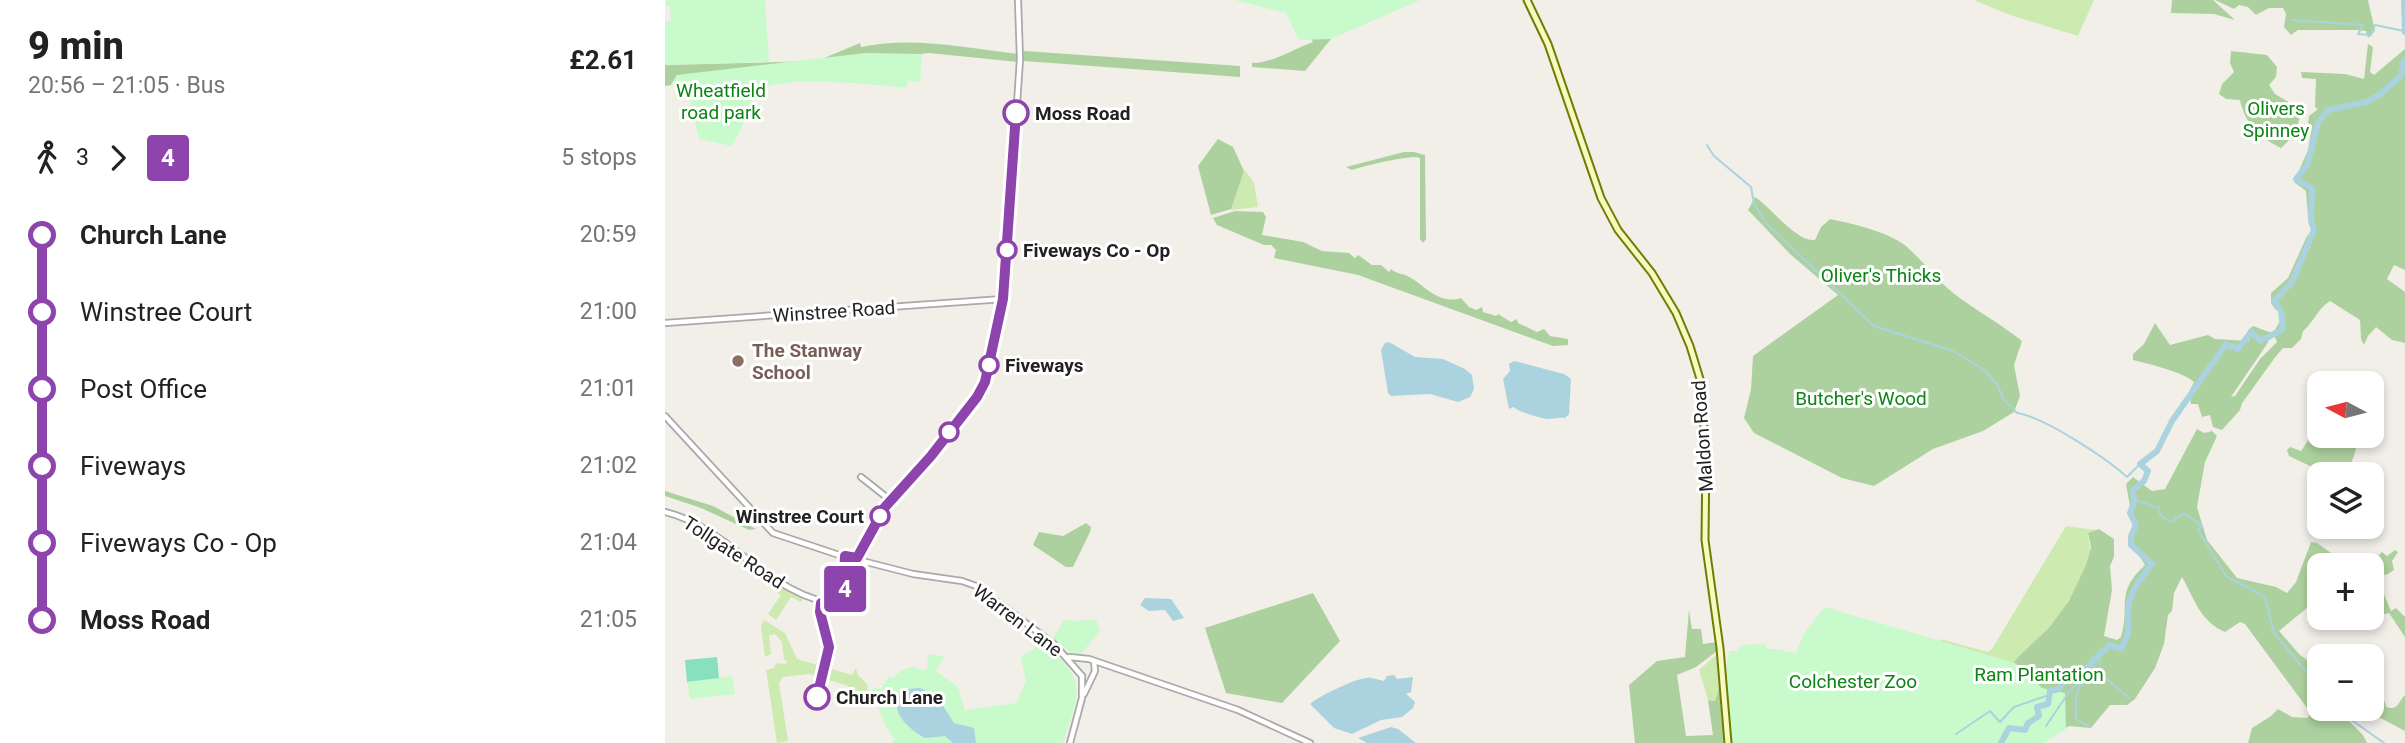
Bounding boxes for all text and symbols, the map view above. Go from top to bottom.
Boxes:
text: 9 min [28,24,124,68]
text: £2.61 [569,45,637,75]
text: 20:56 – 21:05 · Bus [28,72,225,99]
park label: Wheatfield road park [676,79,766,124]
park label: Olivers Spinney [2243,97,2309,142]
marker: Moss Road [1003,100,1029,126]
place label: Moss Road [1035,102,1130,125]
icon: walk [28,139,66,177]
icon: forward [99,139,137,177]
text: 3 [76,144,89,171]
text: 4 [161,144,175,172]
text: 5 stops [561,144,637,171]
text: Church Lane [80,220,227,250]
text: 20:59 [580,221,637,248]
place label: Fiveways Co - Op [1023,239,1170,262]
marker: Fiveways Co - Op [997,240,1017,260]
park label: Oliver's Thicks [1821,264,1941,287]
street label: Winstree Road [772,296,896,327]
text: Winstree Court [80,297,252,327]
text: 21:00 [580,298,637,325]
place label: The Stanway School [752,339,862,384]
marker: The Stanway School [730,353,746,369]
place label: Fiveways [1005,354,1084,377]
marker: Fiveways [979,355,999,375]
north arrow [2307,371,2383,448]
map controls [2307,371,2384,721]
text: Post Office [80,374,207,404]
text: 21:01 [580,375,637,402]
street label: Maldon Road [1687,379,1718,493]
park label: Butcher's Wood [1795,387,1927,410]
unlabelled marker [939,422,959,442]
text: Fiveways [80,451,186,481]
text: 21:02 [580,452,637,479]
button: layers [2307,462,2384,539]
place label: Winstree Court [736,505,865,528]
marker: Winstree Court [870,506,890,526]
street label: Tollgate Road [679,511,789,594]
text: Fiveways Co - Op [80,528,277,558]
text: 21:04 [580,529,637,556]
button: + [2307,553,2384,630]
line badge: 4 [822,566,868,612]
text: 4 [838,575,852,603]
street label: Warren Lane [968,579,1067,661]
text: Moss Road [80,605,211,635]
text: 21:05 [580,606,637,633]
button: − [2307,644,2384,721]
park label: Ram Plantation [1974,663,2104,686]
park label: Colchester Zoo [1789,670,1917,693]
marker: Church Lane [804,684,830,710]
place label: Church Lane [836,686,943,709]

